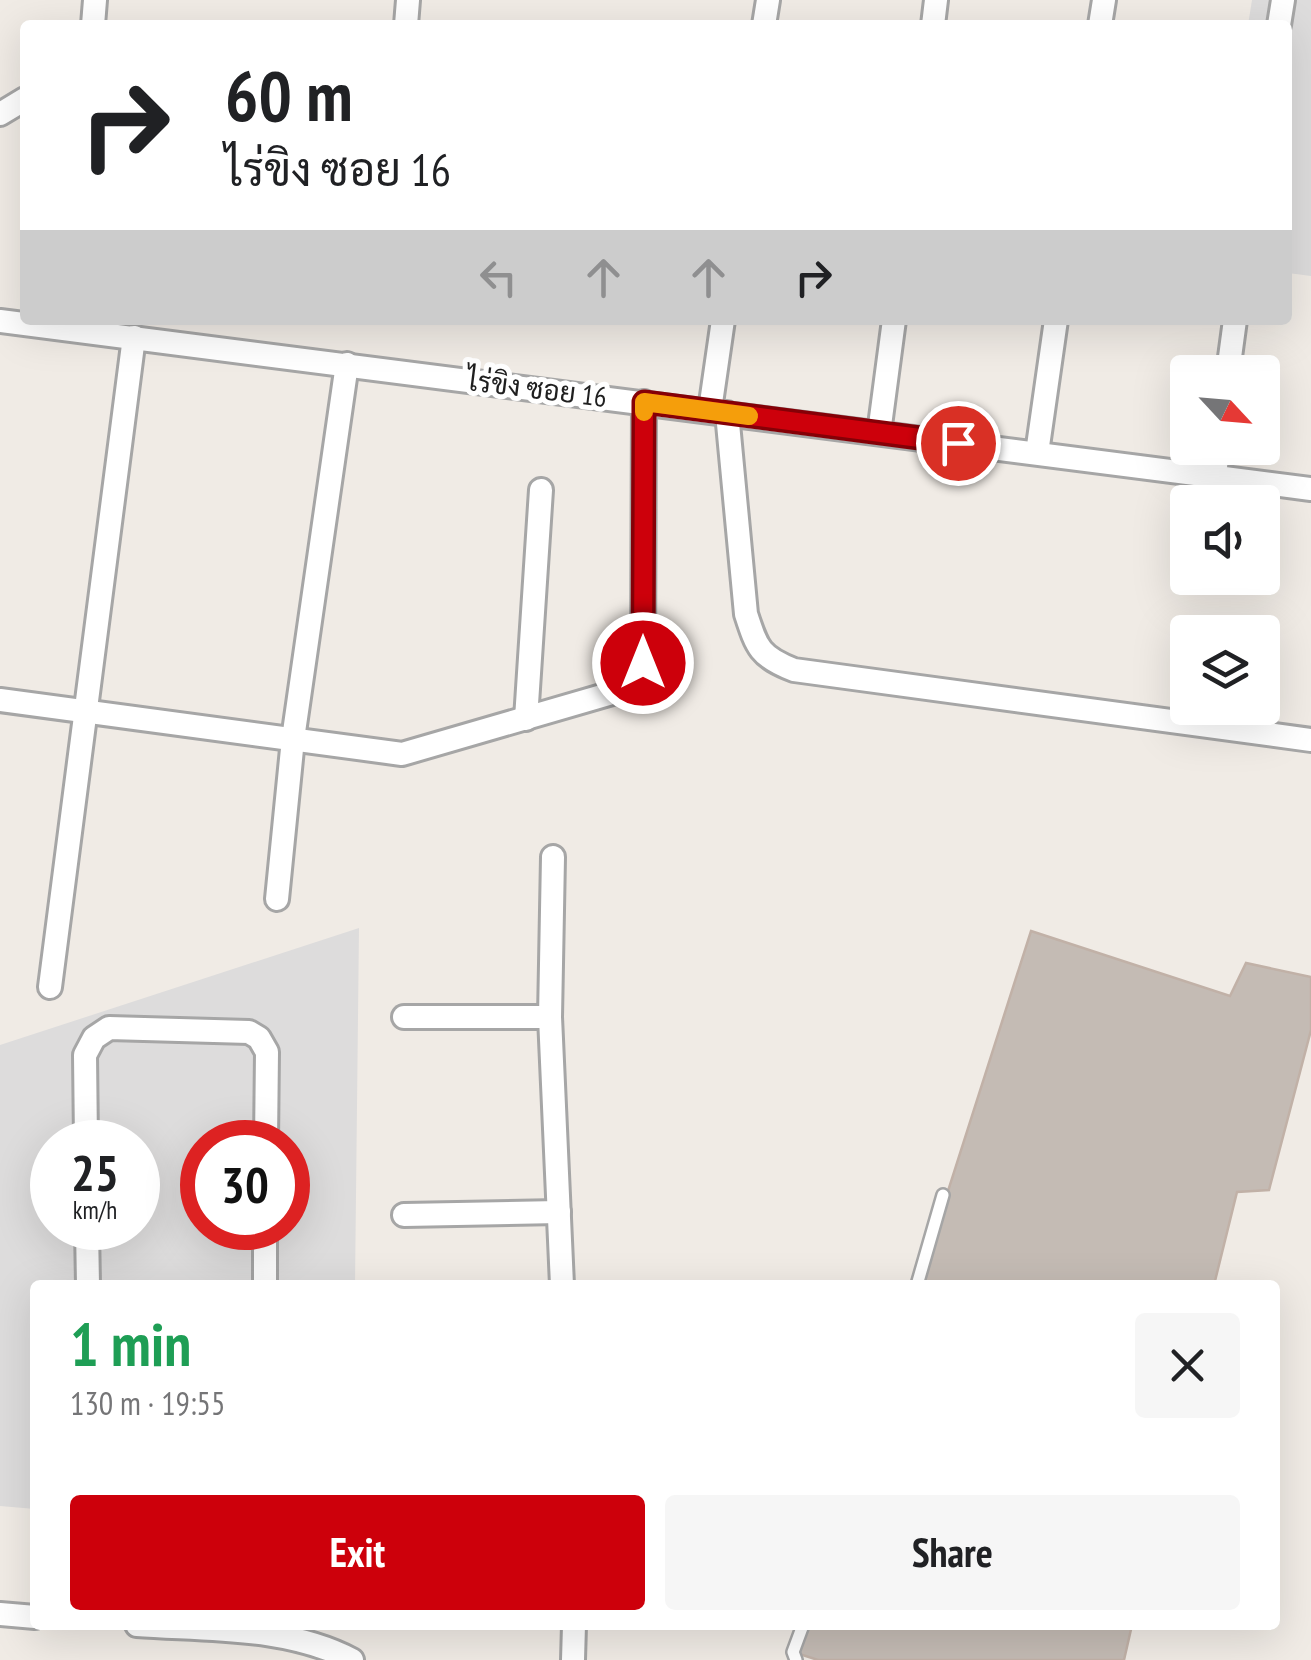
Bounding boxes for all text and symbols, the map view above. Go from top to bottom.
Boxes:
text: 60 m [225,50,353,140]
icon: right [60,60,190,190]
text: ไร่ขิง ซอย 16 [225,140,451,198]
icon: left [471,250,526,305]
icon: ahead [576,250,631,305]
icon: ahead [681,250,736,305]
icon: right [786,250,841,305]
north arrow [1170,355,1280,465]
map controls [1170,355,1280,725]
street label: ไร่ขิง ซอย 16 [463,361,609,415]
pin [916,401,1001,486]
icon: arrive [931,416,986,471]
button: sound [1170,485,1280,595]
position arrow [591,611,695,715]
button: layers [1170,615,1280,725]
speed limit sign: 30 [180,1120,310,1250]
text: 25 [71,1140,119,1205]
text: km/h [73,1194,117,1226]
text: 1 min [70,1305,191,1383]
button: close [1135,1313,1240,1418]
text: 130 m · 19:55 [70,1382,225,1424]
button: Exit [70,1495,645,1610]
button: Share [665,1495,1240,1610]

